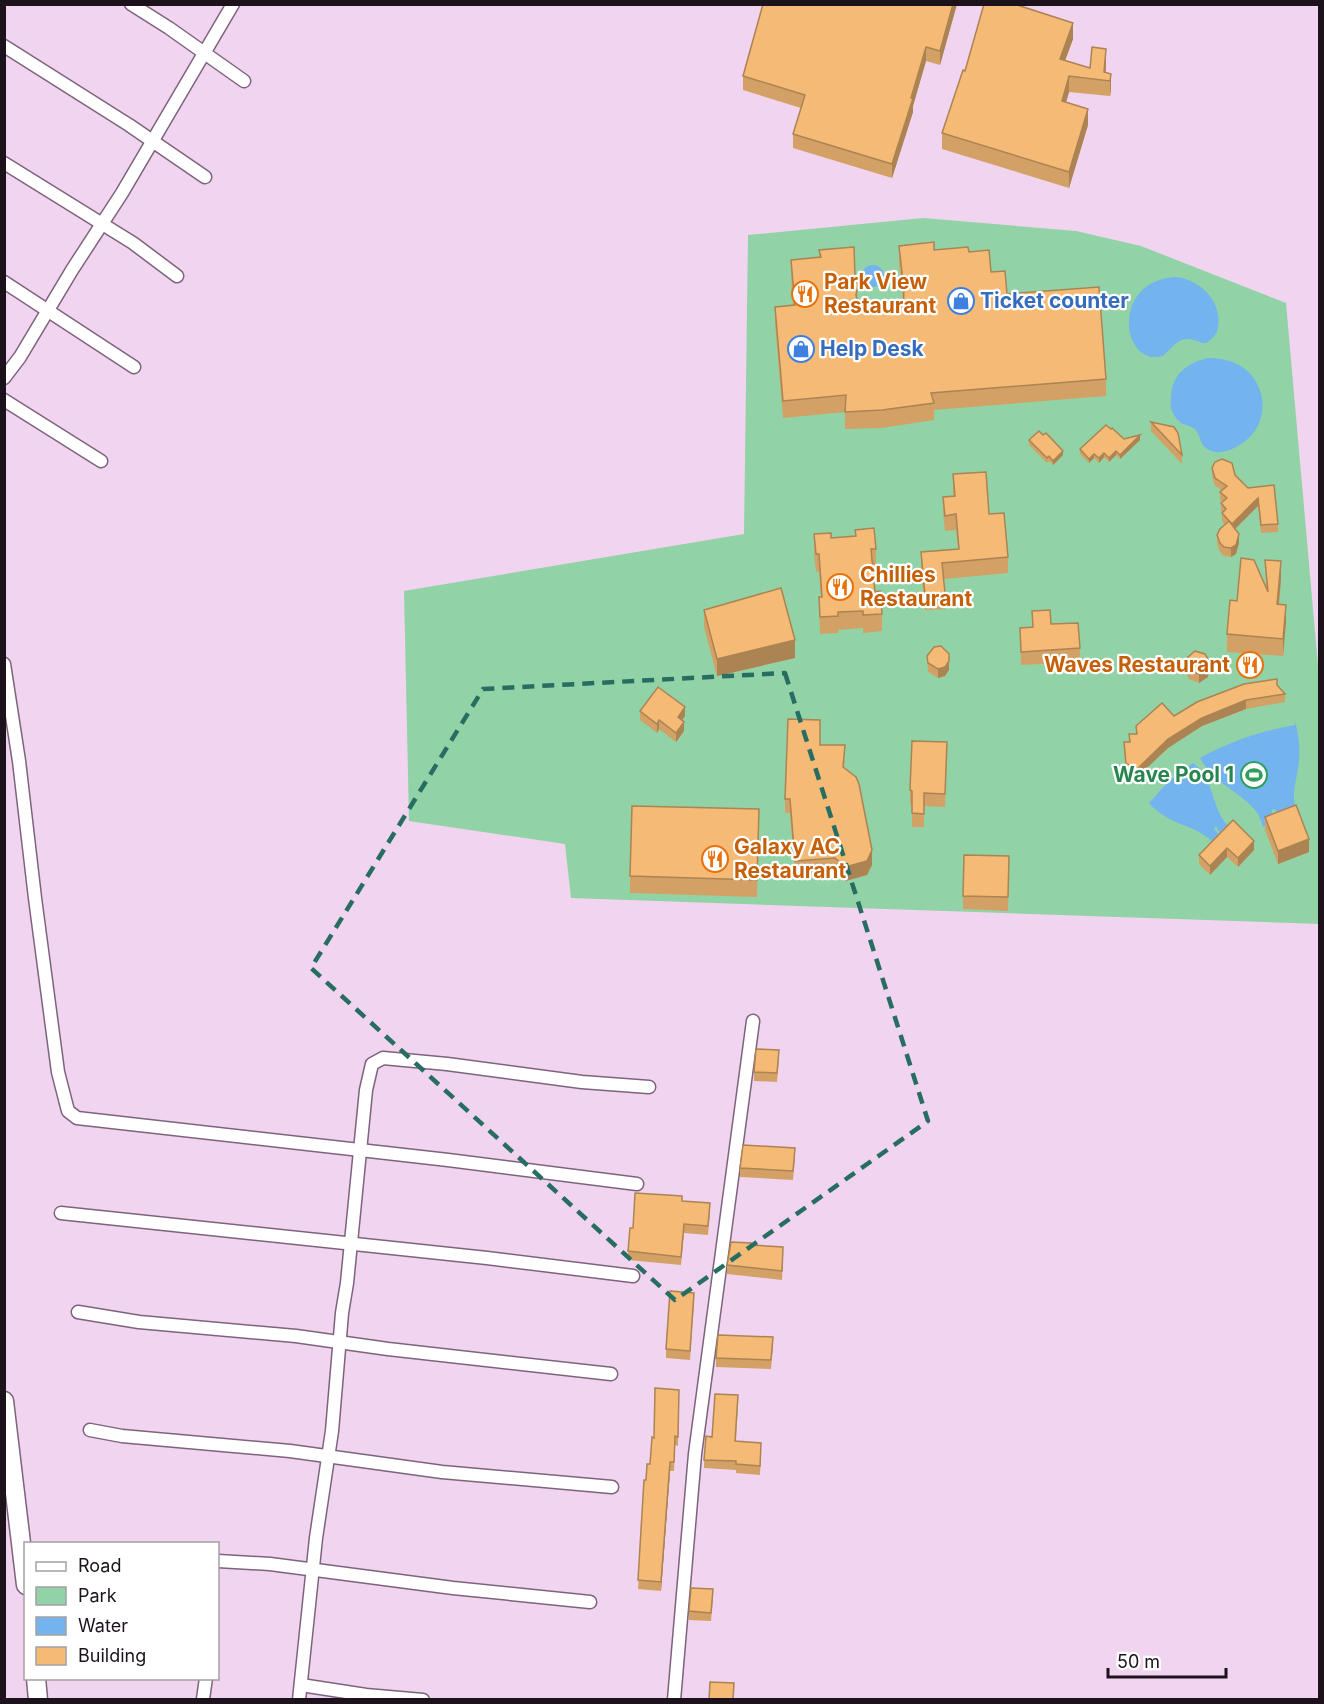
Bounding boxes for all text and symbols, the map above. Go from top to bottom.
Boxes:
place label: Park View Restaurant [824,269,936,318]
restaurant icon: Park View Restaurant [790,279,820,309]
shop icon: Ticket counter [946,286,976,316]
place label: Ticket counter [980,288,1129,313]
shop icon: Help Desk [786,334,816,364]
place label: Help Desk [820,336,925,361]
place label: Chillies Restaurant [860,562,972,611]
restaurant icon: Chillies Restaurant [825,572,855,602]
restaurant icon: Waves Restaurant [1235,650,1265,680]
place label: Waves Restaurant [1044,652,1230,677]
sports icon: Wave Pool 1 [1239,760,1269,790]
place label: Wave Pool 1 [1113,762,1234,787]
place label: Galaxy AC Restaurant [734,834,846,883]
restaurant icon: Galaxy AC Restaurant [700,844,730,874]
legend [24,1542,219,1680]
text: Road [78,1555,121,1576]
text: Park [78,1585,117,1606]
text: Water [78,1615,128,1636]
scale bar [1108,1641,1226,1679]
text: Building [78,1645,146,1666]
text: 50 m [1117,1651,1160,1672]

